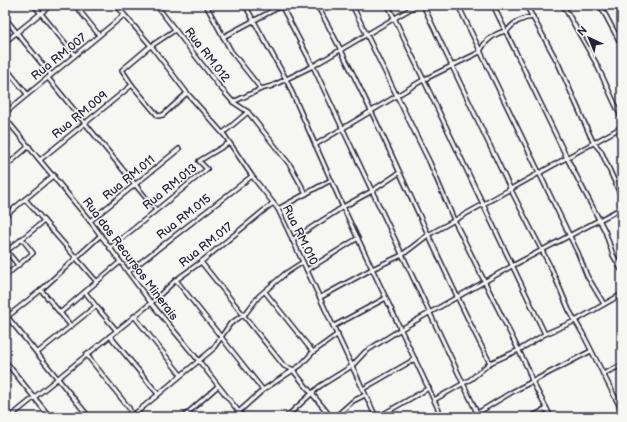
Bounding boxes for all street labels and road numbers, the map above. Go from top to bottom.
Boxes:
street label: Rua RM.012 [181,25,233,85]
street label: Rua RM.007 [28,30,90,84]
street label: Rua RM.009 [49,88,111,142]
street label: Rua RM.011 [100,152,158,204]
street label: Rua RM.013 [140,161,200,213]
street label: Rua RM.015 [154,191,214,243]
street label: Rua dos Recursos Minerais [79,195,181,323]
street label: Rua RM.010 [279,202,321,268]
street label: Rua RM.017 [176,219,236,271]

